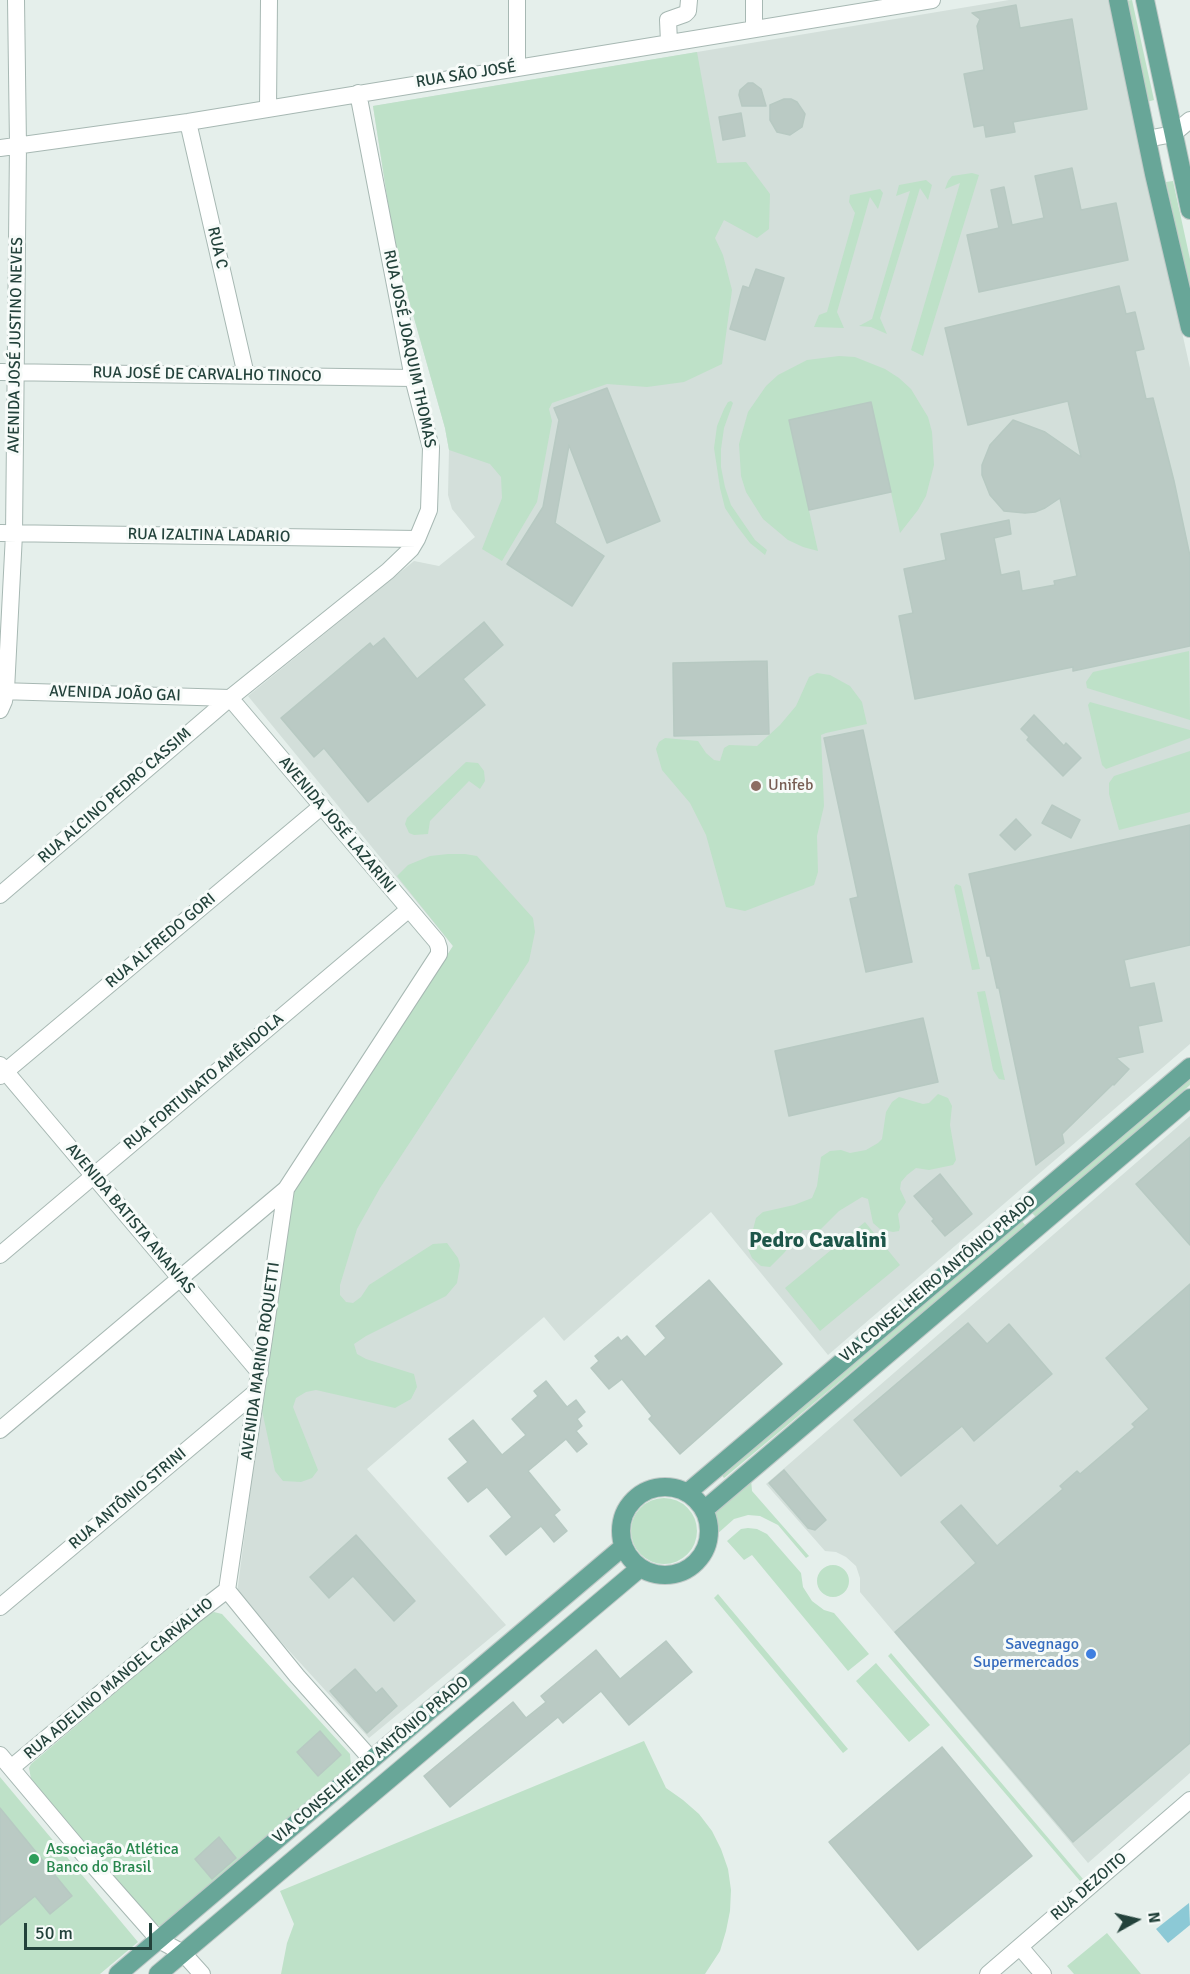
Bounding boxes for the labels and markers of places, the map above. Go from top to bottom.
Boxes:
place label: Unifeb [768,776,813,796]
marker: Unifeb [749,779,763,793]
place label: Savegnago Supermercados [973,1635,1079,1673]
marker: Savegnago Supermercados [1084,1647,1098,1661]
place label: Associação Atlética Banco do Brasil [46,1840,179,1878]
marker: Associação Atlética Banco do Brasil [27,1852,41,1866]

